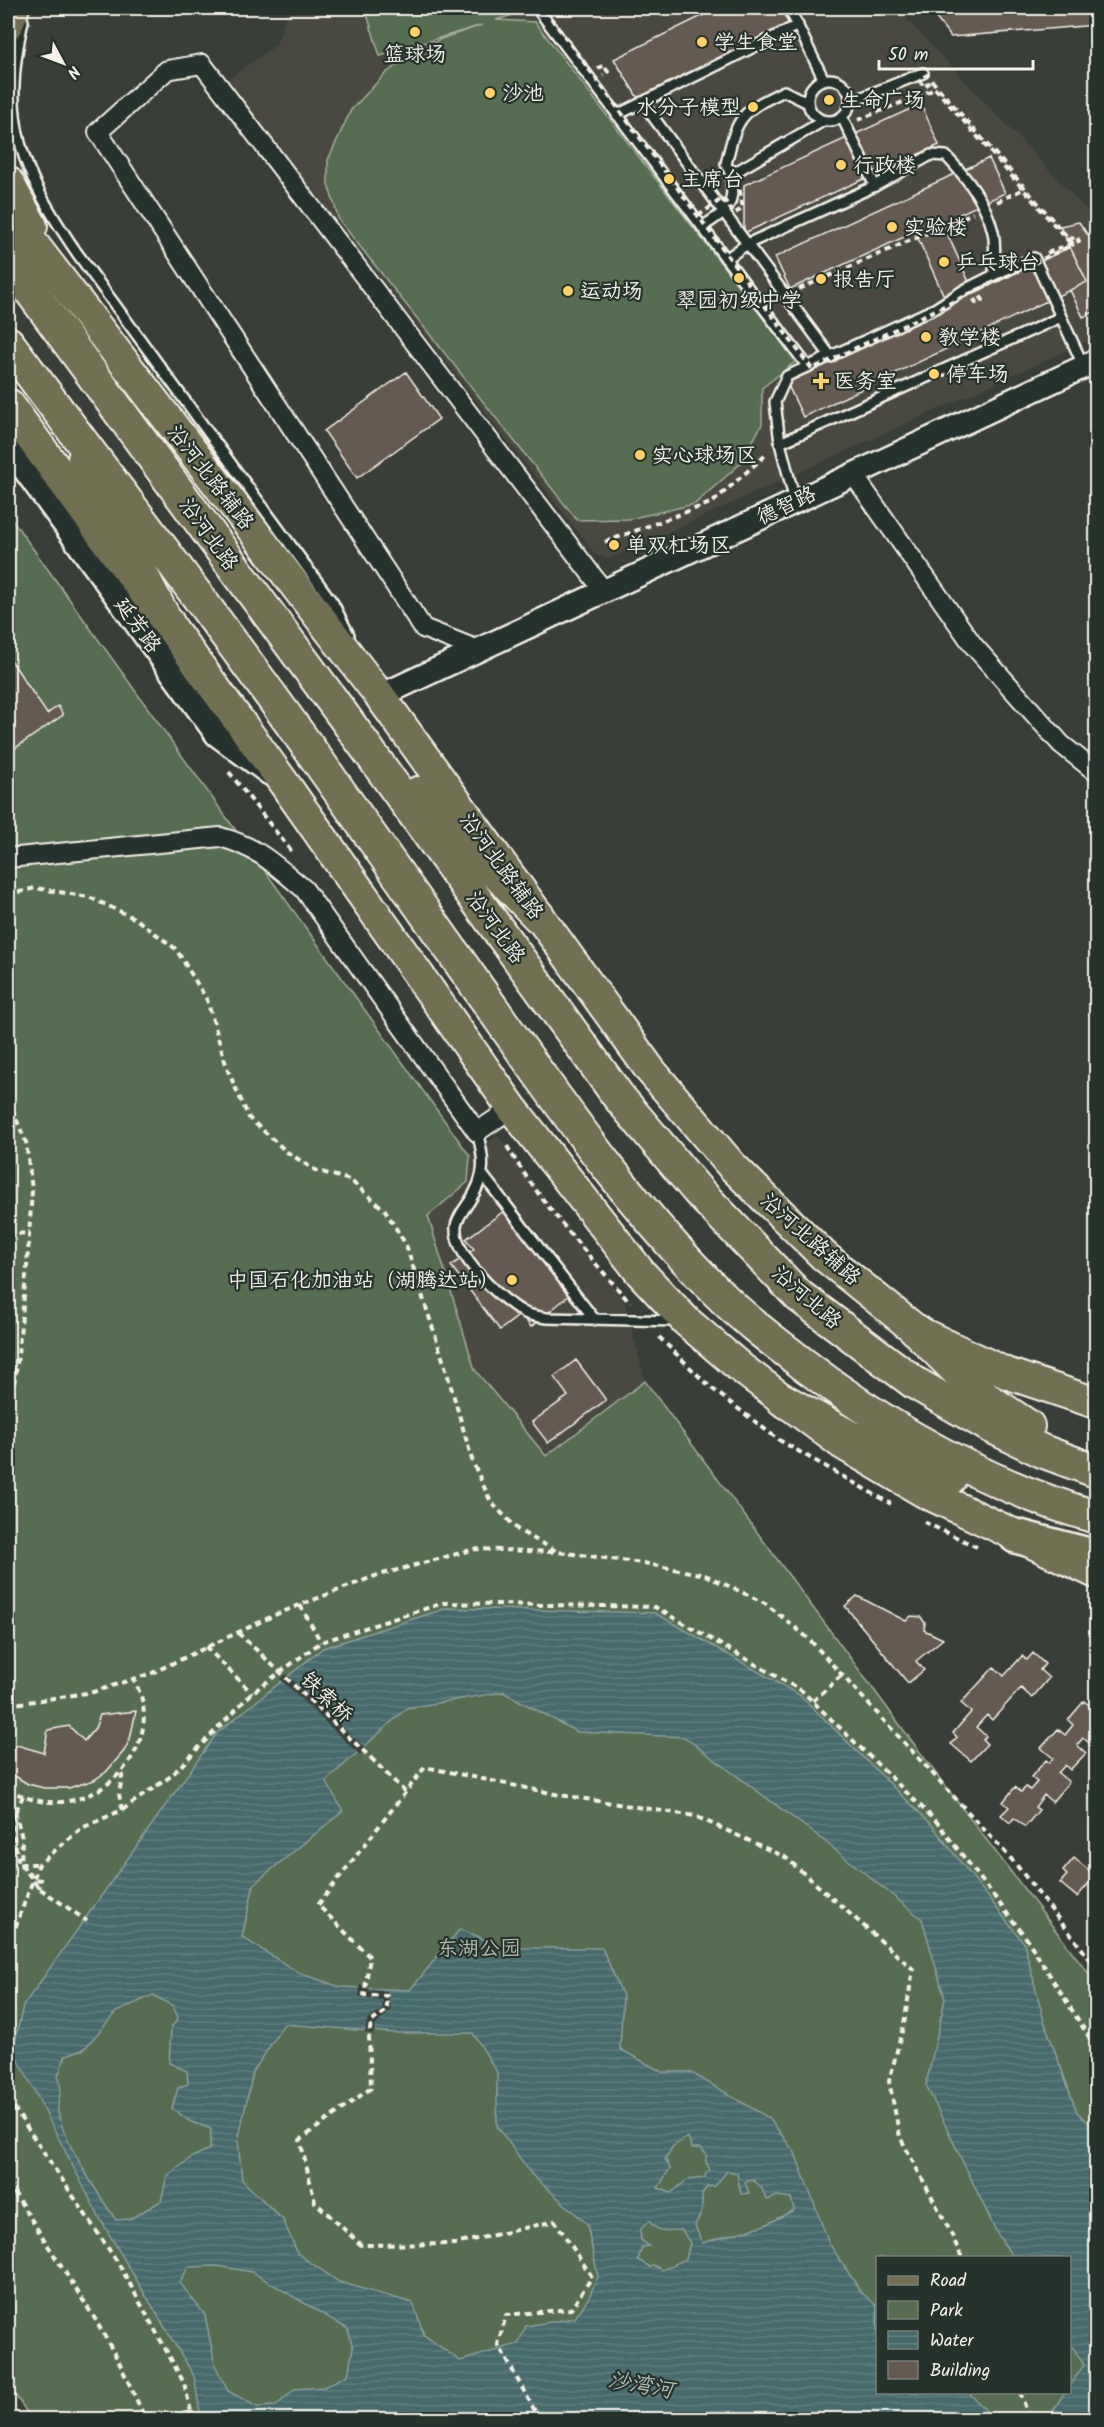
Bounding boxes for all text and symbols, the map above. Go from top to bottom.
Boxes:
marker: 篮球场 [408,25,422,39]
place label: 学生食堂 [714,27,798,60]
north arrow [33,33,93,93]
scale bar [879,33,1034,71]
marker: 学生食堂 [695,35,709,49]
place label: 篮球场 [384,39,447,72]
text: 50 m [888,41,928,70]
text: N [60,60,86,84]
place label: 沙池 [502,78,544,111]
place label: 生命广场 [841,85,925,118]
marker: 沙池 [483,86,497,100]
place label: 水分子模型 [636,92,741,125]
marker: 生命广场 [822,93,836,107]
marker: 水分子模型 [746,100,760,114]
place label: 行政楼 [853,150,916,183]
marker: 行政楼 [834,158,848,172]
place label: 主席台 [681,164,744,197]
marker: 主席台 [662,172,676,186]
place label: 实验楼 [904,212,967,245]
marker: 实验楼 [885,220,899,234]
place label: 乒乓球台 [956,247,1040,280]
marker: 乒乓球台 [937,255,951,269]
place label: 报告厅 [833,264,896,297]
marker: 翠园初级中学 [732,271,746,285]
marker: 报告厅 [814,272,828,286]
place label: 运动场 [580,276,643,309]
marker: 运动场 [561,284,575,298]
place label: 翠园初级中学 [676,285,802,318]
place label: 教学楼 [938,322,1001,355]
marker: 教学楼 [919,330,933,344]
place label: 停车场 [946,359,1009,392]
place label: 医务室 [834,366,897,399]
marker: 停车场 [927,367,941,381]
marker: 医务室 [812,372,830,390]
street label: 沿河北路辅路 [162,420,260,534]
place label: 实心球场区 [652,440,757,473]
marker: 实心球场区 [633,448,647,462]
street label: 德智路 [751,478,822,535]
street label: 沿河北路 [174,493,244,575]
place label: 单双杠场区 [626,530,731,563]
marker: 单双杠场区 [607,538,621,552]
street label: 延芳路 [105,591,169,661]
street label: 沿河北路辅路 [450,806,551,928]
street label: 沿河北路 [457,884,533,972]
street label: 沿河北路辅路 [752,1186,868,1295]
street label: 沿河北路 [763,1258,849,1338]
place label: 中国石化加油站（湖腾达站） [227,1265,500,1298]
marker: 中国石化加油站（湖腾达站） [505,1273,519,1287]
street label: 铁索桥 [292,1664,360,1732]
park label: 东湖公园 [437,1933,521,1966]
legend [876,2256,1071,2394]
text: Road [930,2267,967,2296]
text: Park [930,2297,963,2326]
text: Water [930,2327,975,2356]
text: Building [930,2357,990,2386]
water label: 沙湾河 [605,2363,679,2410]

